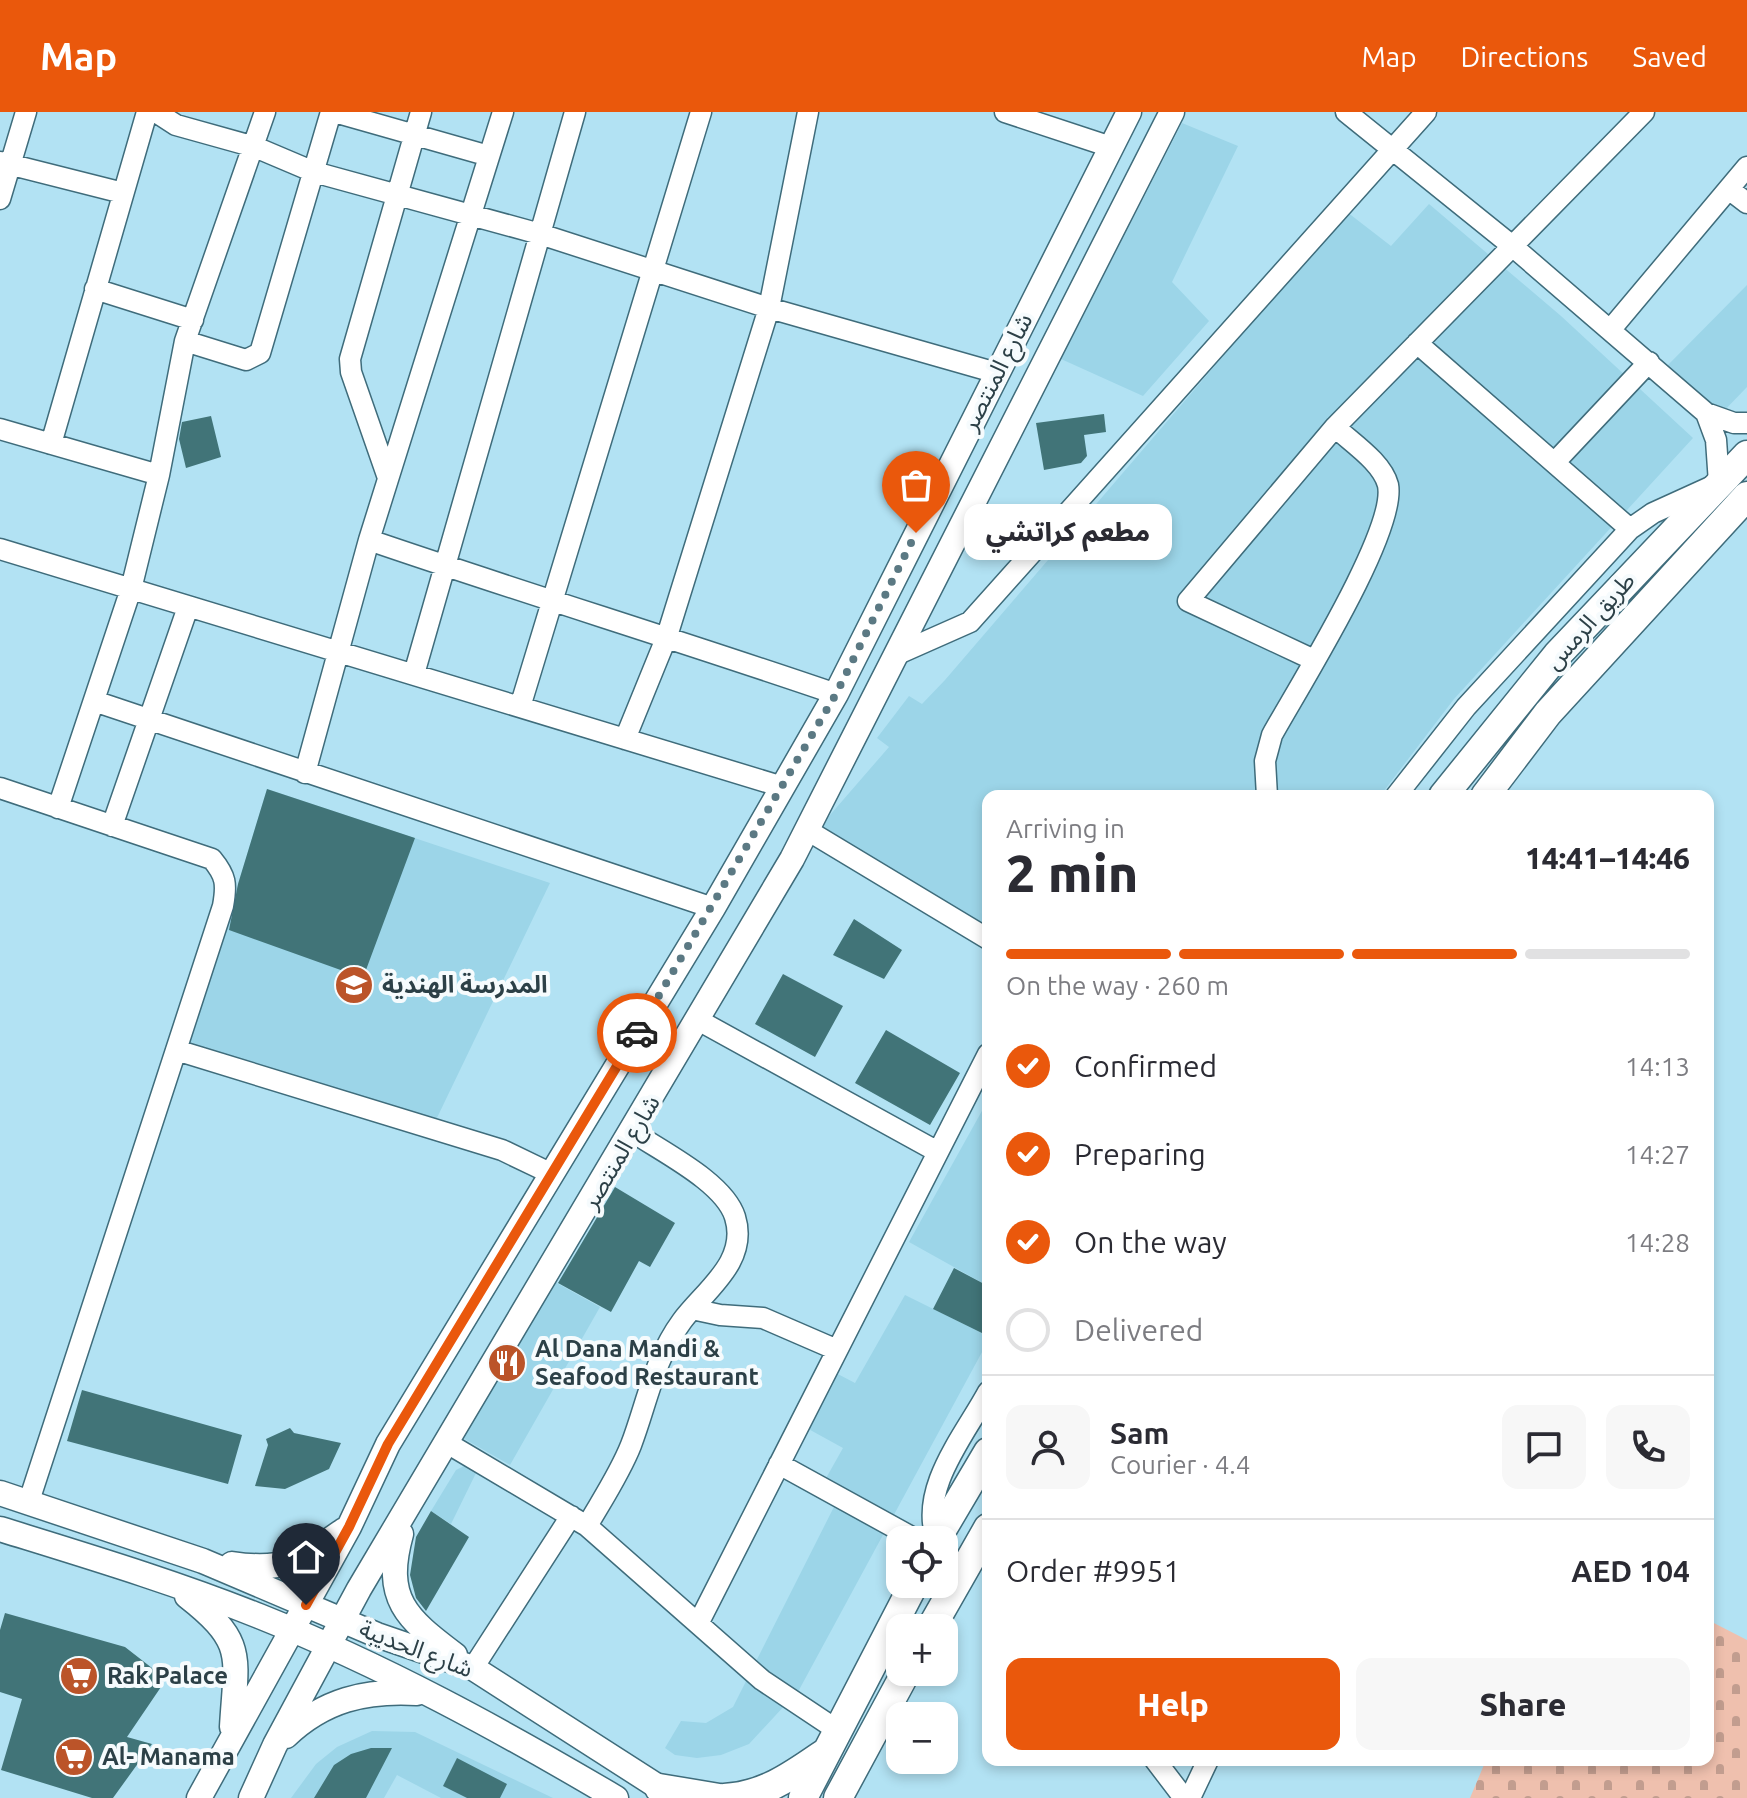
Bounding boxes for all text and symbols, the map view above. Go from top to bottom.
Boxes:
text: Map [40,35,117,77]
text: Map [1361,41,1417,72]
text: Directions [1461,41,1588,72]
text: Saved [1632,41,1707,72]
street label: شارع المنتصر [955,309,1041,437]
pin [882,451,950,533]
icon: bag [894,463,938,507]
callout: مطعم كراتشي [964,505,1172,561]
text: مطعم كراتشي [986,517,1150,546]
street label: طريق الرمس [1539,567,1642,676]
text: Arriving in [1006,814,1125,843]
text: 14:41–14:46 [1525,841,1690,875]
text: 2 min [1006,844,1138,902]
school or university icon: المدرسة الهندية [333,964,375,1006]
place label: المدرسة الهندية [382,971,548,999]
text: On the way · 260 m [1006,971,1229,1000]
courier [597,993,677,1073]
icon: car [615,1011,659,1055]
icon: check [1006,1044,1050,1088]
text: Confirmed [1074,1049,1217,1083]
text: 14:13 [1625,1052,1690,1081]
street label: شارع المنتصر [576,1090,668,1216]
icon: check [1006,1132,1050,1176]
text: Preparing [1074,1137,1206,1171]
text: 14:27 [1625,1140,1690,1169]
icon: check [1006,1220,1050,1264]
text: On the way [1074,1225,1227,1259]
text: 14:28 [1625,1228,1690,1257]
text: Delivered [1074,1313,1203,1347]
place label: Al Dana Mandi & Seafood Restaurant [535,1335,759,1390]
restaurant icon: Al Dana Mandi & Seafood Restaurant [486,1342,528,1384]
button: person [1006,1405,1090,1489]
button: chat [1502,1405,1586,1489]
button: phone [1606,1405,1690,1489]
text: Sam [1110,1416,1169,1450]
text: Courier · 4.4 [1110,1450,1250,1479]
pin [272,1523,340,1605]
map controls [886,1526,958,1774]
button: locate [886,1526,958,1598]
icon: home [284,1535,328,1579]
text: Order #9951 [1006,1554,1180,1588]
text: AED 104 [1571,1554,1690,1588]
button: + [886,1614,958,1686]
street label: شارع الحديبة [354,1615,477,1686]
supermarket icon: Rak Palace [58,1655,100,1697]
button: Help [1006,1658,1340,1750]
button: Share [1356,1658,1690,1750]
place label: Rak Palace [107,1662,228,1689]
button: − [886,1702,958,1774]
supermarket icon: Al- Manama [53,1736,95,1778]
place label: Al- Manama [102,1743,235,1770]

